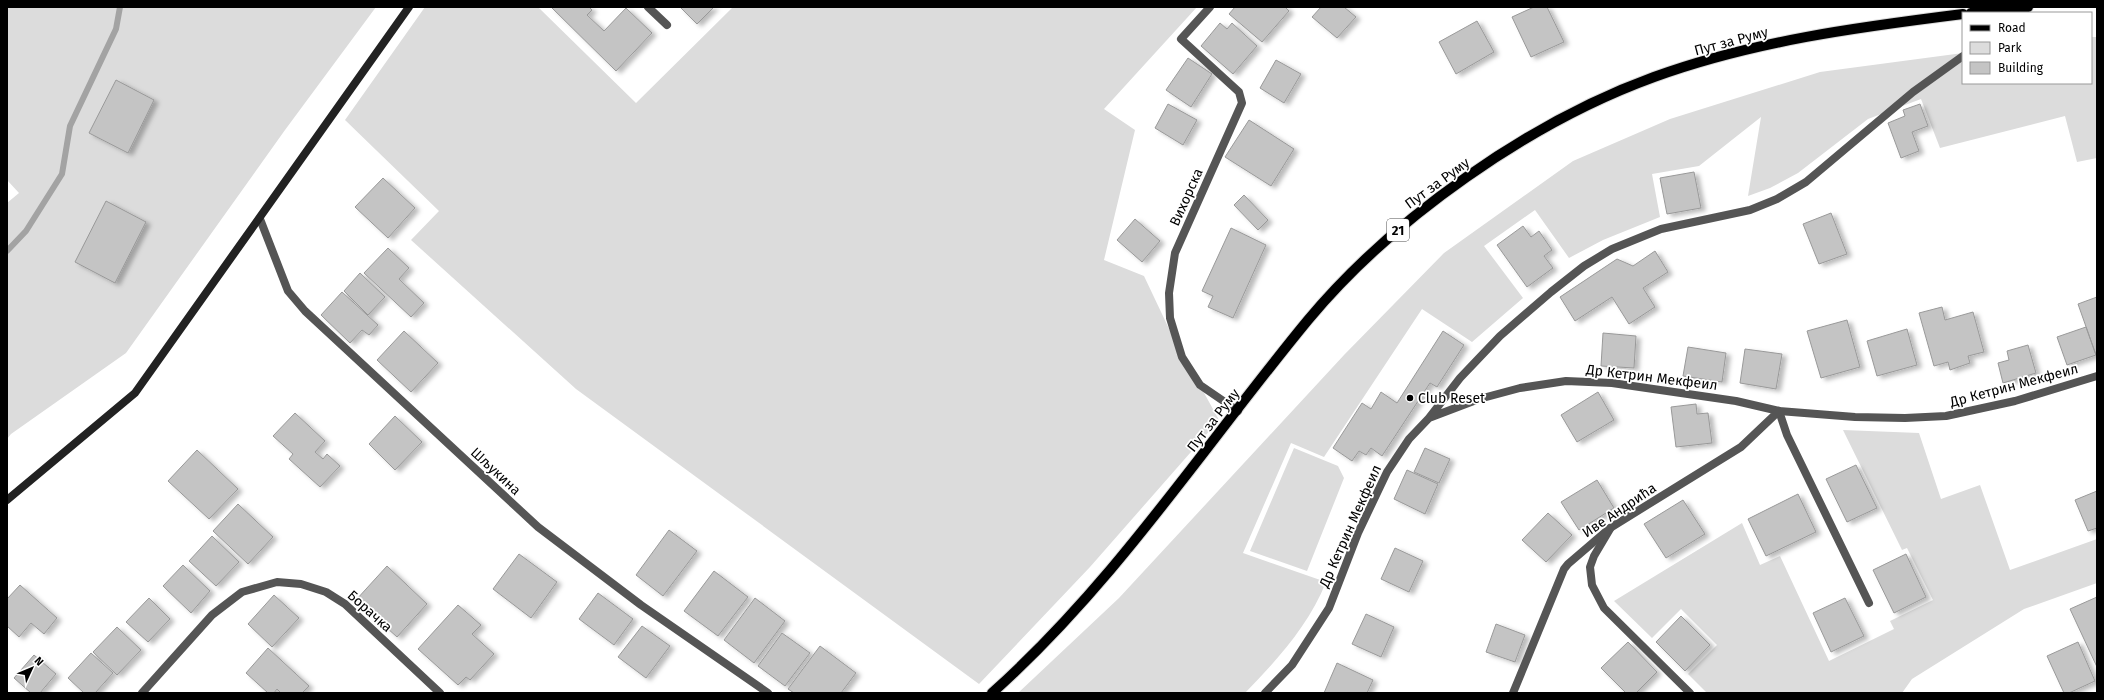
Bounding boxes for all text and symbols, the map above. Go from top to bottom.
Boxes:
legend [1962,12,2092,84]
text: Road [1998,21,2026,35]
street label: Пут за Руму [1692,23,1770,59]
text: Park [1998,41,2022,55]
text: Building [1998,61,2044,75]
street label: Пут за Руму [1402,154,1473,213]
street label: Вихорска [1166,166,1207,229]
road number: 21 [1387,219,1409,241]
street label: Др Кетрин Мекфеил [1947,360,2080,411]
street label: Др Кетрин Мекфеил [1584,361,1719,394]
street label: Пут за Руму [1183,385,1243,455]
place label: Club Reset [1418,390,1486,407]
marker: Club Reset [1405,393,1415,403]
street label: Шљукина [467,444,524,499]
street label: Др Кетрин Мекфеил [1315,462,1385,591]
street label: Иве Андрића [1579,479,1659,541]
street label: Борачка [344,587,396,636]
north arrow [12,648,52,688]
text: N [32,654,46,669]

